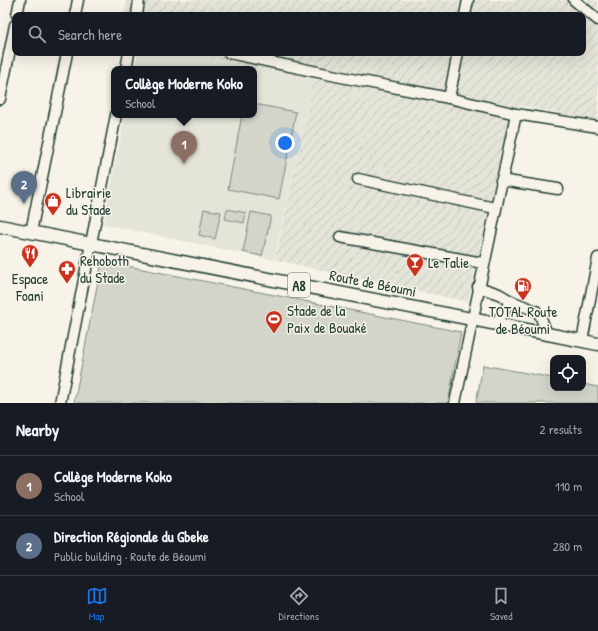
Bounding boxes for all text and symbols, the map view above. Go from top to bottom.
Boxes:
search box [12,12,586,56]
icon: search [26,23,48,45]
text: Search here [58,24,122,45]
popup [111,66,257,118]
text: Collège Moderne Koko [125,73,243,94]
text: School [125,94,156,112]
pin: 1 [171,131,197,164]
your location [275,133,295,153]
pin: 2 [11,171,37,204]
place label: Librairie du Stade [66,182,111,220]
shop icon: Librairie du Stade [43,191,63,216]
restaurant icon: Espace Foani [20,243,40,268]
place label: Rehoboth du Stade [80,250,129,288]
bar icon: Le Talie [405,252,425,277]
place label: Le Talie [428,252,469,273]
pharmacy icon: Rehoboth du Stade [57,259,77,284]
street label: Route de Béoumi [328,264,418,302]
place label: Espace Foani [12,268,48,306]
road number: A8 [288,273,310,297]
fuel station icon: TOTAL Route de Béoumi [513,276,533,301]
place label: Stade de la Paix de Bouaké [287,300,367,338]
place label: TOTAL Route de Béoumi [489,301,557,339]
sports icon: Stade de la Paix de Bouaké [264,309,284,334]
map controls [550,355,586,391]
button: locate [550,355,586,391]
text: Nearby [16,418,59,441]
text: 2 results [540,420,582,438]
text: Collège Moderne Koko [54,466,172,487]
text: 1 [27,477,31,495]
text: 110 m [555,477,582,495]
text: School [54,487,84,505]
text: Direction Régionale du Gbeke [54,526,209,547]
text: 2 [26,537,32,555]
text: 280 m [553,537,582,555]
text: Public building · Route de Béoumi [54,547,207,565]
tab: Map [86,585,108,623]
tab: Directions [279,585,319,623]
tab: Saved [490,585,512,623]

